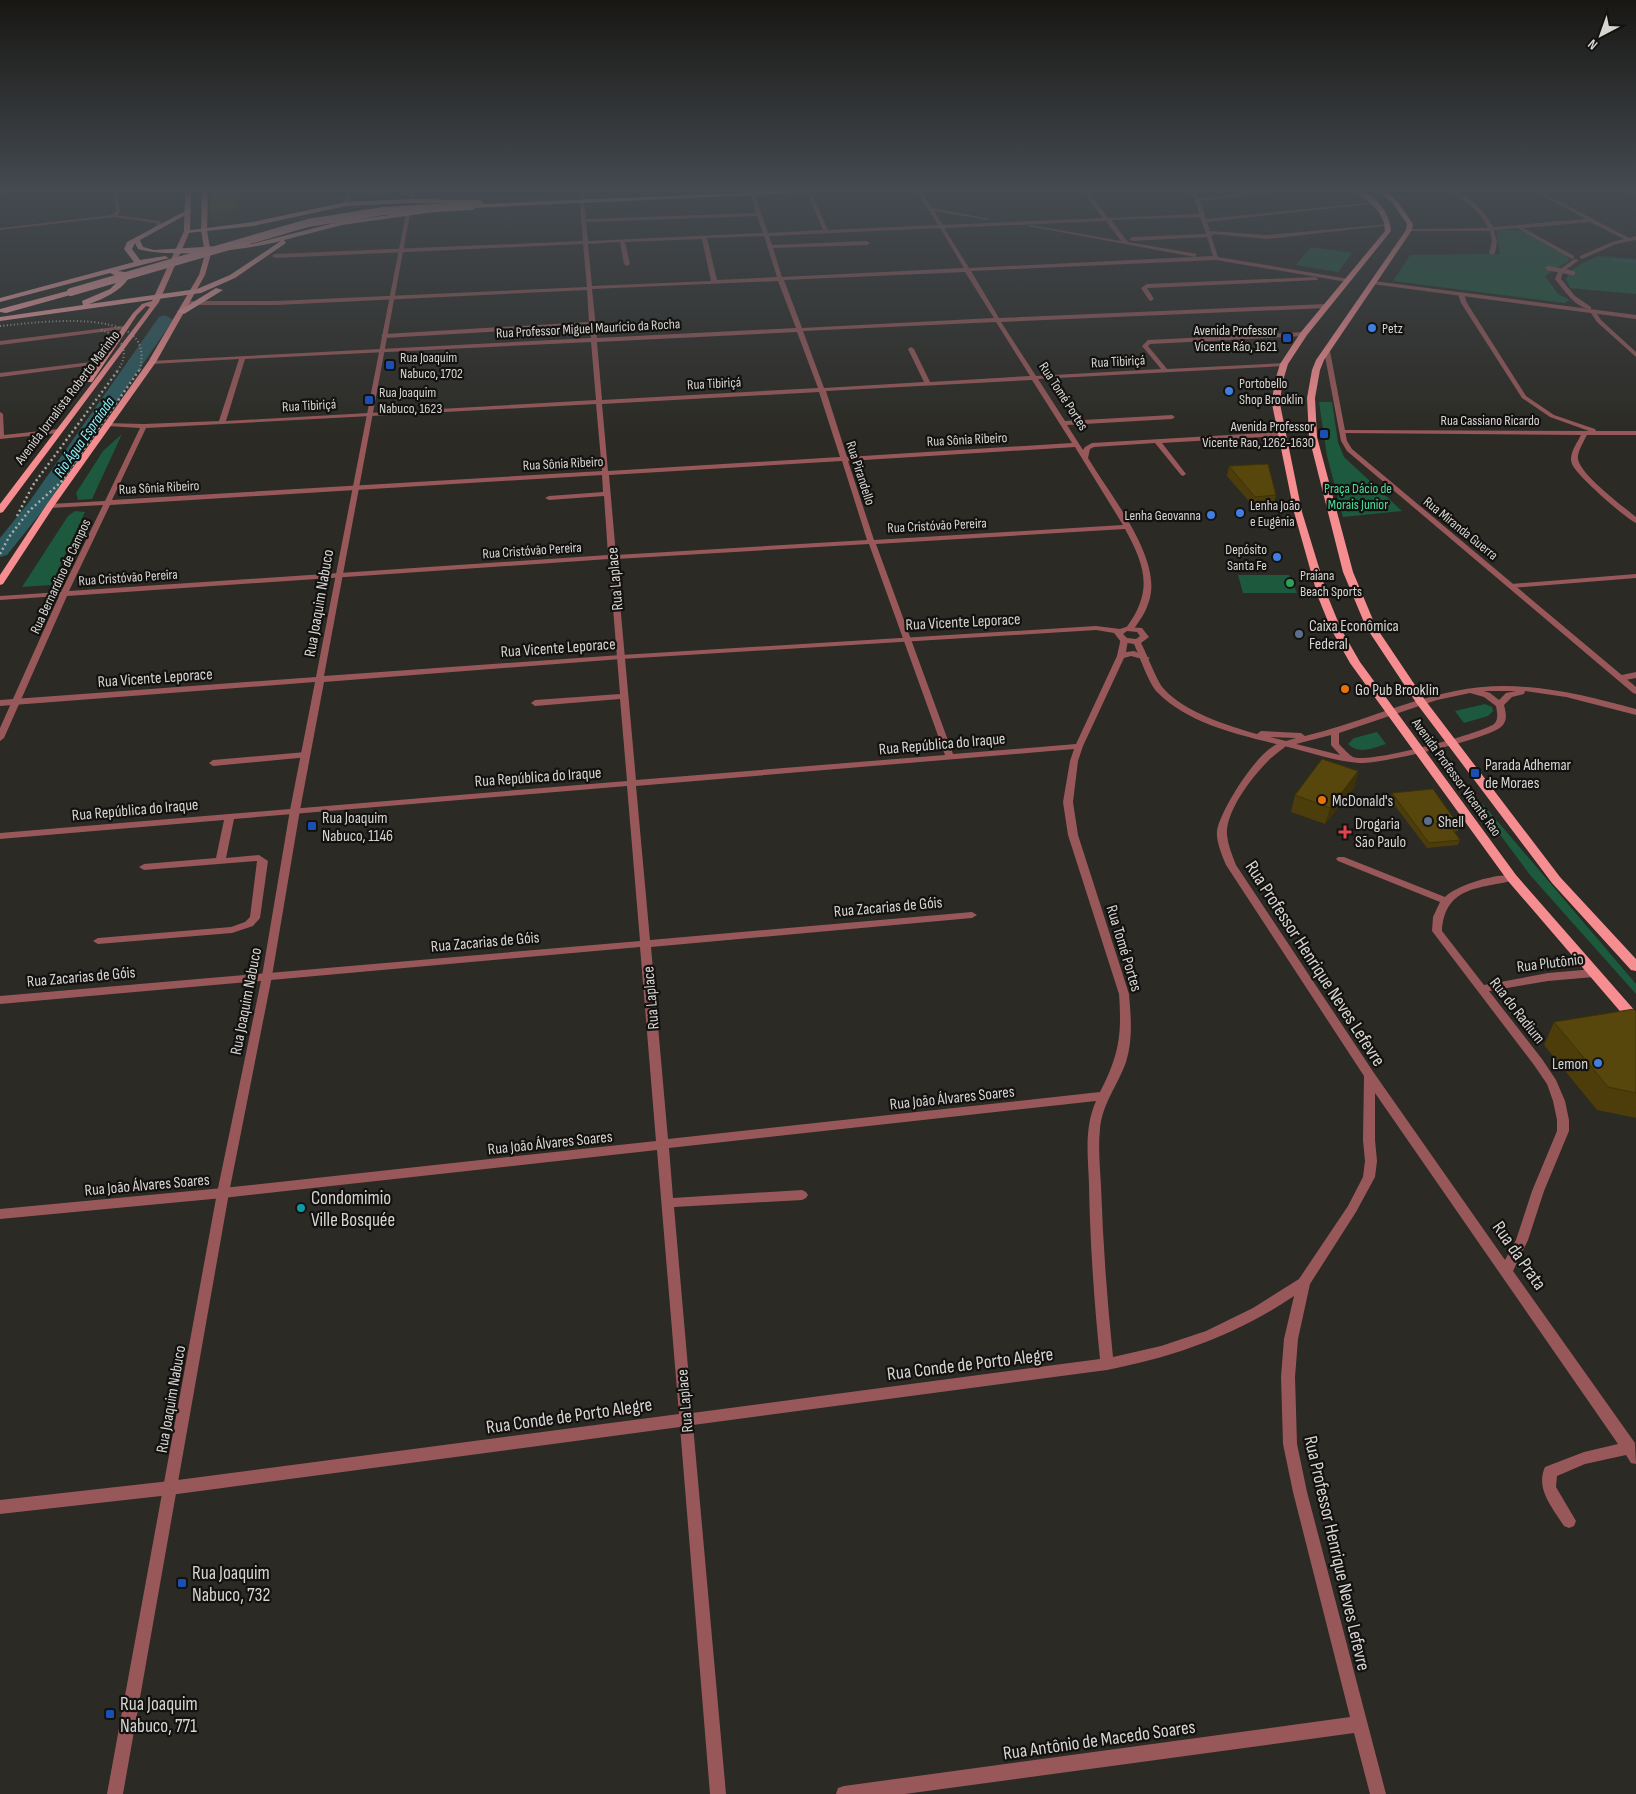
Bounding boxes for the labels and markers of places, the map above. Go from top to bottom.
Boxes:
place label: Petz [1382,320,1403,337]
place label: Avenida Professor Vicente Ráo, 1621 [1193,322,1277,355]
marker: Petz [1366,322,1378,334]
marker: Avenida Professor Vicente Ráo, 1621 [1281,332,1293,344]
place label: Rua Joaquim Nabuco, 1702 [400,349,463,382]
marker: Rua Joaquim Nabuco, 1702 [384,359,396,371]
place label: Portobello Shop Brooklin [1239,375,1303,408]
place label: Rua Joaquim Nabuco, 1623 [379,384,442,417]
marker: Portobello Shop Brooklin [1223,385,1235,397]
marker: Rua Joaquim Nabuco, 1623 [363,394,375,406]
place label: Avenida Professor Vicente Rao, 1262-1630 [1202,418,1314,451]
marker: Avenida Professor Vicente Rao, 1262-1630 [1318,428,1330,440]
place label: Lenha João e Eugênia [1250,497,1300,530]
place label: Lenha Geovanna [1124,507,1201,524]
marker: Lenha João e Eugênia [1234,507,1246,519]
marker: Lenha Geovanna [1205,509,1217,521]
place label: Depósito Santa Fe [1225,541,1267,574]
marker: Depósito Santa Fe [1271,551,1283,563]
place label: Praiana Beach Sports [1300,567,1362,600]
marker: Praiana Beach Sports [1284,577,1296,589]
place label: Caixa Econômica Federal [1309,617,1399,654]
marker: Caixa Econômica Federal [1293,628,1305,640]
place label: Go Pub Brooklin [1355,681,1439,700]
marker: Go Pub Brooklin [1339,683,1351,695]
place label: Parada Adhemar de Moraes [1485,756,1572,793]
marker: Parada Adhemar de Moraes [1469,767,1481,779]
place label: McDonald's [1332,792,1394,811]
marker: McDonald's [1316,794,1328,806]
place label: Rua Joaquim Nabuco, 1146 [322,809,393,846]
place label: Shell [1438,813,1464,832]
place label: Drogaria São Paulo [1355,815,1406,852]
marker: Shell [1422,815,1434,827]
marker: Rua Joaquim Nabuco, 1146 [306,820,318,832]
marker: Drogaria São Paulo [1339,826,1351,838]
place label: Lemon [1552,1055,1588,1074]
marker: Lemon [1592,1057,1604,1069]
place label: Condomimio Ville Bosquée [311,1187,395,1232]
marker: Condomimio Ville Bosquée [295,1202,307,1214]
place label: Rua Joaquim Nabuco, 732 [192,1562,270,1607]
marker: Rua Joaquim Nabuco, 732 [176,1577,188,1589]
place label: Rua Joaquim Nabuco, 771 [120,1693,198,1738]
marker: Rua Joaquim Nabuco, 771 [104,1708,116,1720]

